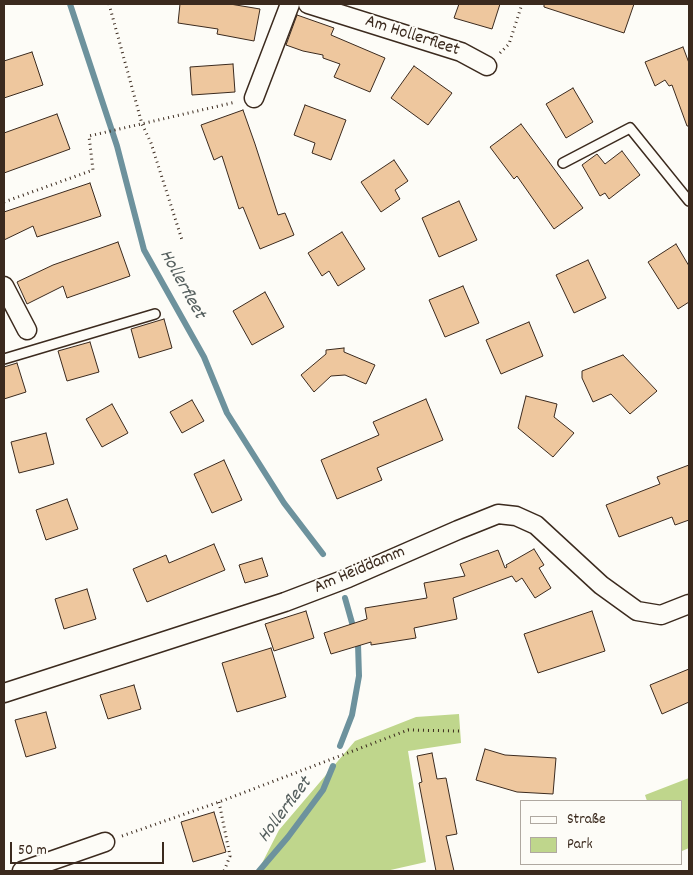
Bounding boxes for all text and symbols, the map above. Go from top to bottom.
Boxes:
street label: Am Hollerfleet [362,12,462,62]
water label: Hollerfleet [153,246,209,324]
street label: Am Heiddamm [311,542,409,600]
water label: Hollerfleet [254,774,318,848]
legend [520,800,683,865]
text: Straße [567,809,605,831]
scale bar [12,832,166,864]
text: Park [567,834,593,856]
text: 50 m [18,840,47,862]

